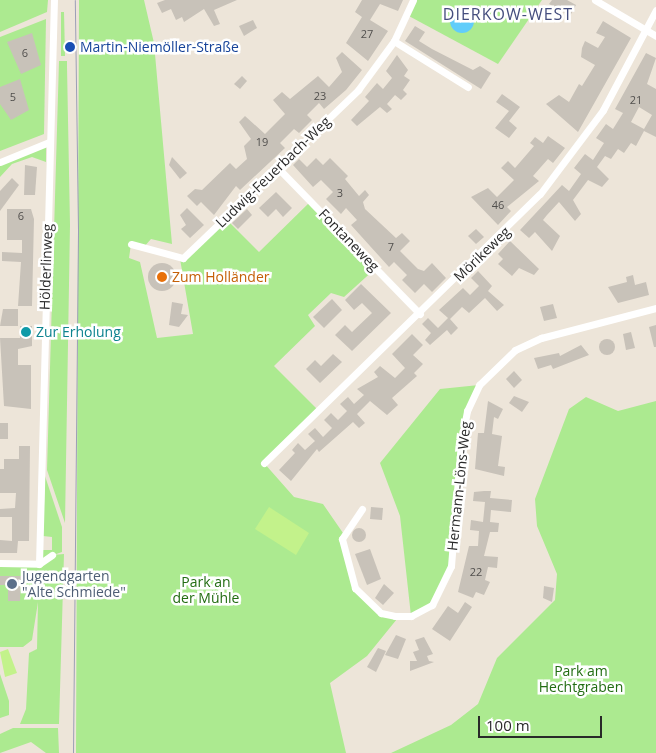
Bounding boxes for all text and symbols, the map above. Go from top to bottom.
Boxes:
district label: DIERKOW-WEST [441,4,575,24]
house number: 27 [361,27,373,41]
place label: Martin-Niemöller-Straße [80,39,239,55]
marker: Martin-Niemöller-Straße [64,41,76,53]
house number: 6 [22,46,28,60]
house number: 23 [314,89,326,103]
house number: 5 [10,90,16,104]
house number: 21 [630,93,642,107]
street label: Ludwig-Feuerbach-Weg [212,113,334,231]
house number: 19 [256,135,268,149]
house number: 3 [337,186,343,200]
house number: 46 [492,198,504,212]
street label: Fontaneweg [315,205,383,275]
house number: 6 [18,209,24,223]
street label: Mörikeweg [450,223,514,285]
street label: Hölderlinweg [36,224,56,310]
house number: 7 [388,240,394,254]
place label: Zum Holländer [172,269,270,285]
marker: Zum Holländer [156,271,168,283]
place label: Zur Erholung [36,324,121,340]
marker: Zur Erholung [20,326,32,338]
street label: Hermann-Löns-Weg [444,420,474,552]
house number: 22 [470,565,482,579]
place label: Jugendgarten "Alte Schmiede" [22,568,126,600]
park label: Park an der Mühle [173,574,239,606]
marker: Jugendgarten "Alte Schmiede" [6,578,18,590]
park label: Park am Hechtgraben [539,663,623,696]
scale bar [481,706,605,738]
text: 100 m [486,715,530,735]

